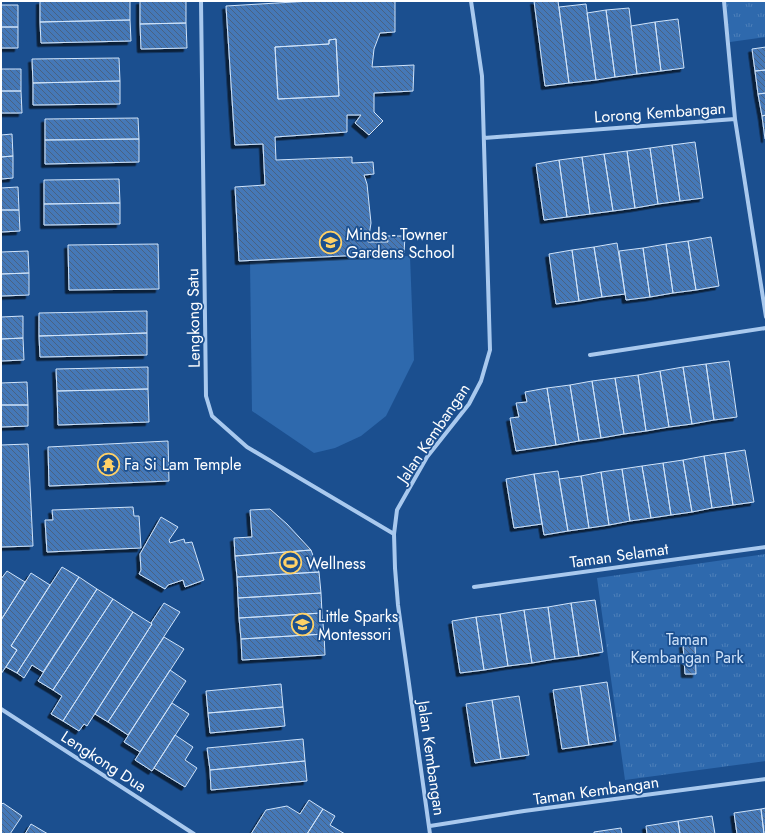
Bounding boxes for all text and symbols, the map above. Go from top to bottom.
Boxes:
street label: Lorong Kembangan [593,96,727,129]
place label: Minds - Towner Gardens School [346,223,455,264]
school or university icon: Minds - Towner Gardens School [318,230,344,256]
street label: Lengkong Satu [181,268,206,368]
street label: Jalan Kembangan [390,379,475,489]
temple icon: Fa Si Lam Temple [95,451,121,477]
place label: Fa Si Lam Temple [124,453,242,476]
street label: Taman Selamat [568,537,670,574]
sports icon: Wellness [278,550,304,576]
place label: Wellness [306,552,366,575]
place label: Little Sparks Montessori [318,605,398,646]
school or university icon: Little Sparks Montessori [290,612,316,638]
park label: Taman Kembangan Park [630,628,744,669]
street label: Jalan Kembangan [412,697,451,817]
street label: Lengkong Dua [56,725,151,798]
street label: Taman Kembangan [532,770,660,811]

